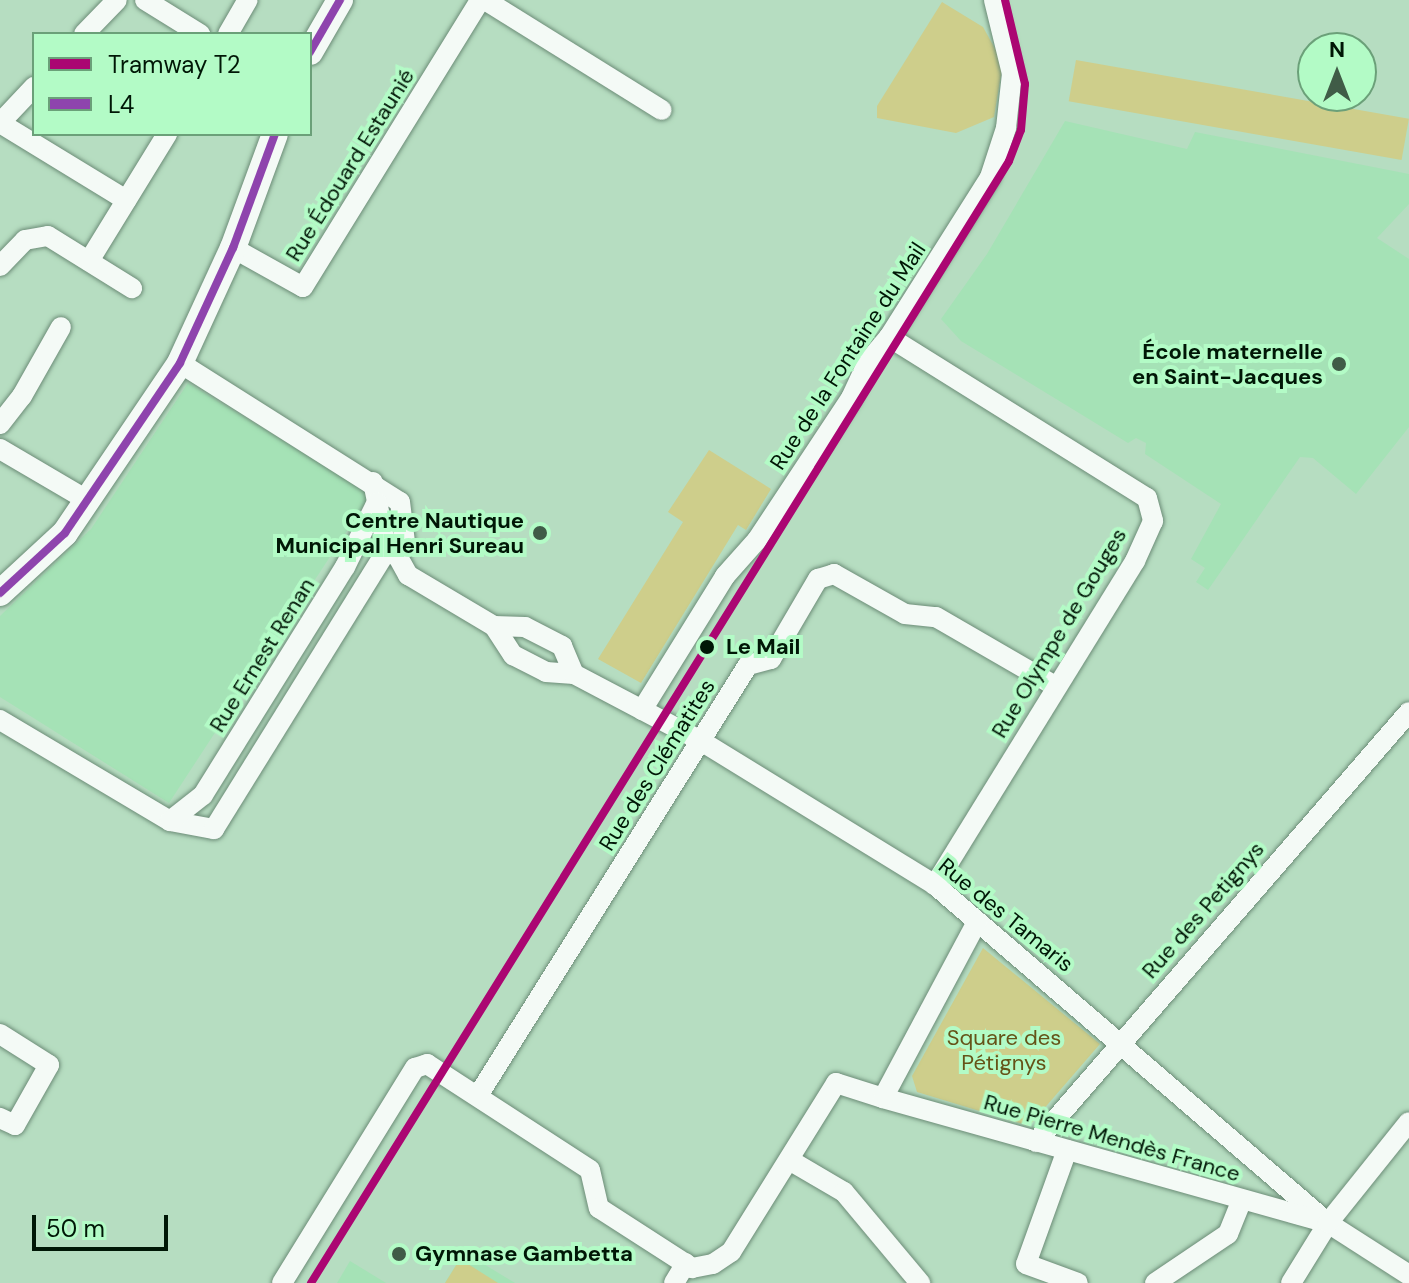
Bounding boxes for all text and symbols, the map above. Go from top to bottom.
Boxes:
legend [32,32,312,136]
north arrow [1297,32,1377,112]
text: N [1329,35,1345,64]
text: Tramway T2 [108,49,241,80]
street label: Rue Édouard Estaunié [280,64,420,266]
text: L4 [108,89,134,120]
street label: Rue de la Fontaine du Mail [765,237,931,475]
place label: École maternelle en Saint-Jacques [1132,338,1323,390]
marker: École maternelle en Saint-Jacques [1330,355,1348,373]
place label: Centre Nautique Municipal Henri Sureau [276,507,524,558]
street label: Rue Olympe de Gouges [986,523,1132,743]
marker: Centre Nautique Municipal Henri Sureau [531,524,549,542]
street label: Rue Ernest Renan [204,573,320,737]
place label: Le Mail [726,634,800,660]
marker: Le Mail [695,635,719,659]
street label: Rue des Clématites [594,674,720,856]
street label: Rue des Petignys [1136,836,1270,984]
street label: Rue des Tamaris [933,853,1079,977]
park label: Square des Pétignys [947,1024,1061,1076]
street label: Rue Pierre Mendès France [981,1089,1243,1187]
scale bar [36,1199,172,1249]
text: 50 m [46,1213,105,1244]
place label: Gymnase Gambetta [415,1241,633,1267]
marker: Gymnase Gambetta [390,1245,408,1263]

